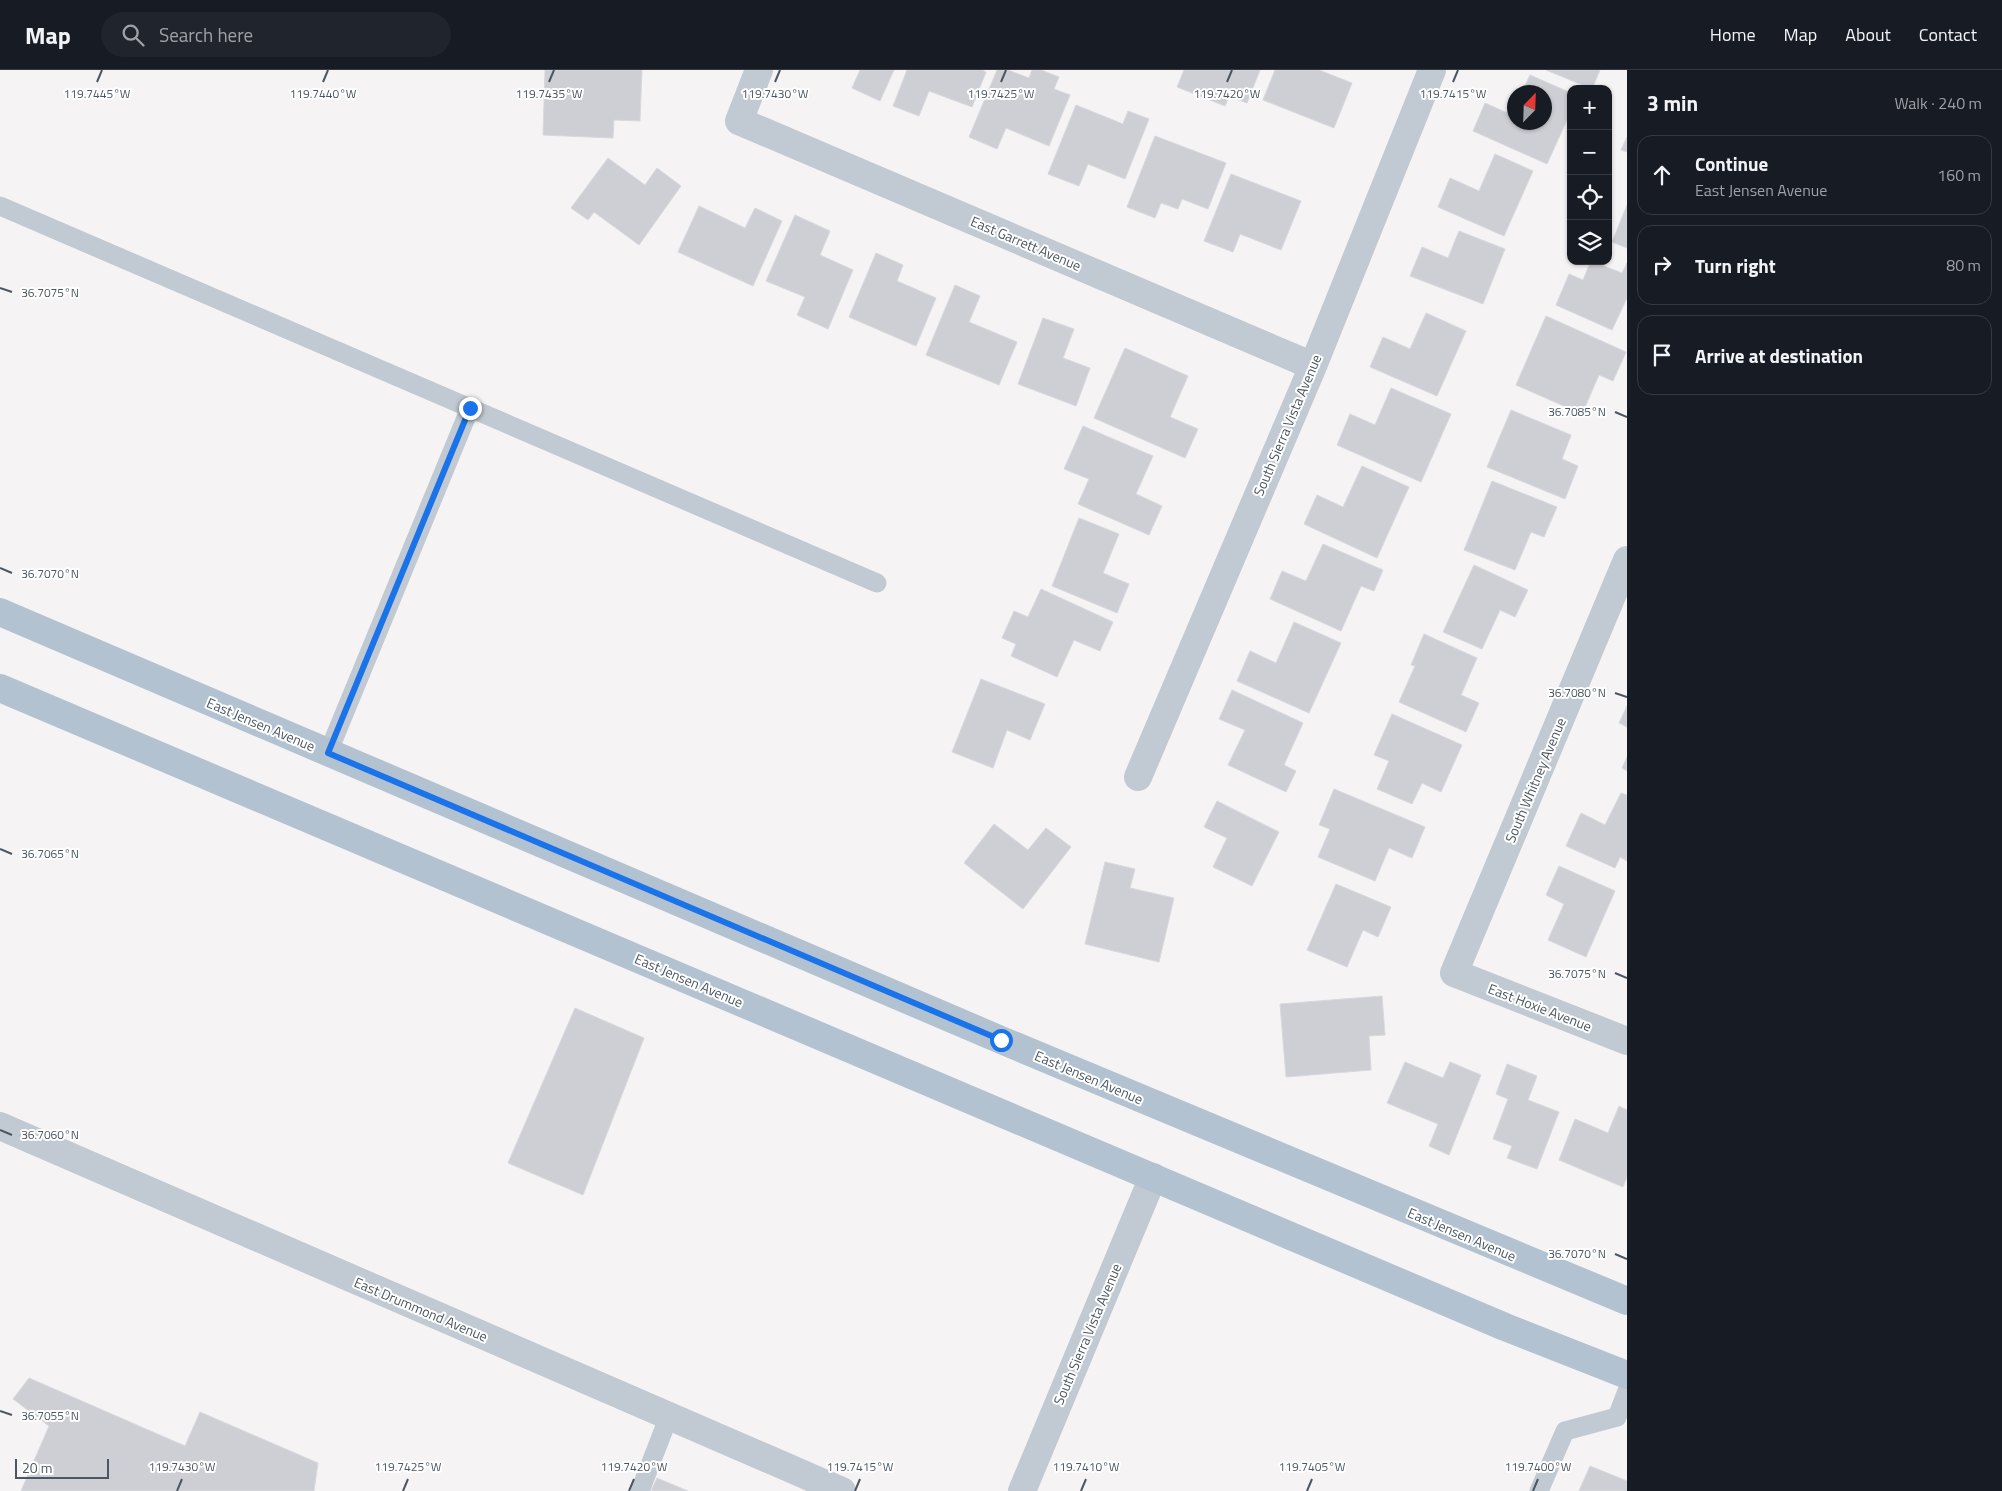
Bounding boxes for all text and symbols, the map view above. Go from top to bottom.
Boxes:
search box [101,12,451,57]
text: Map [25,17,71,53]
text: Search here [159,20,253,49]
icon: search [119,21,147,49]
text: Home [1710,21,1756,48]
text: Map [1784,21,1817,48]
text: About [1845,21,1891,48]
text: Contact [1919,21,1977,48]
text: 119.7445°W [64,84,131,103]
text: 119.7440°W [290,84,357,103]
text: 119.7435°W [516,84,583,103]
text: 119.7430°W [742,84,809,103]
text: 119.7425°W [968,84,1035,103]
text: 119.7420°W [1194,84,1261,103]
text: 119.7415°W [1420,84,1487,103]
north arrow [1507,85,1552,130]
map controls [1567,85,1612,265]
button: + [1567,85,1612,130]
text: 3 min [1647,87,1698,119]
text: Walk · 240 m [1894,91,1982,115]
button: − [1567,130,1612,175]
text: Continue [1695,149,1768,178]
icon: ahead [1648,161,1676,189]
text: 160 m [1937,163,1981,187]
button: locate [1567,175,1612,220]
text: East Jensen Avenue [1695,178,1827,202]
street label: East Garrett Avenue [968,210,1084,276]
button: layers [1567,220,1612,265]
icon: right [1648,251,1676,279]
text: Turn right [1695,251,1776,280]
text: 80 m [1946,253,1981,277]
text: 36.7075°N [21,283,79,302]
icon: arrive [1648,341,1676,369]
text: Arrive at destination [1695,341,1863,370]
street label: South Sierra Vista Avenue [1248,351,1326,499]
route end [459,397,482,420]
text: 36.7085°N [1548,402,1606,421]
text: 36.7070°N [21,564,79,583]
text: 36.7080°N [1548,683,1606,702]
street label: East Jensen Avenue [204,692,318,756]
street label: South Whitney Avenue [1499,714,1571,846]
text: 36.7065°N [21,844,79,863]
street label: East Jensen Avenue [632,948,746,1012]
text: 36.7075°N [1548,964,1606,983]
street label: East Hoxie Avenue [1485,978,1595,1036]
route start [990,1029,1013,1052]
street label: East Jensen Avenue [1032,1045,1146,1109]
text: 36.7060°N [21,1125,79,1144]
street label: East Jensen Avenue [1405,1202,1519,1266]
text: 36.7070°N [1548,1244,1606,1263]
street label: South Sierra Vista Avenue [1048,1260,1126,1408]
street label: East Drummond Avenue [351,1271,491,1347]
text: 36.7055°N [21,1406,79,1425]
scale bar [15,1456,109,1479]
text: 20 m [22,1457,52,1478]
text: 119.7430°W [149,1457,216,1476]
text: 119.7425°W [375,1457,442,1476]
text: 119.7420°W [601,1457,668,1476]
text: 119.7415°W [827,1457,894,1476]
text: 119.7410°W [1053,1457,1120,1476]
text: 119.7405°W [1279,1457,1346,1476]
text: 119.7400°W [1505,1457,1572,1476]

